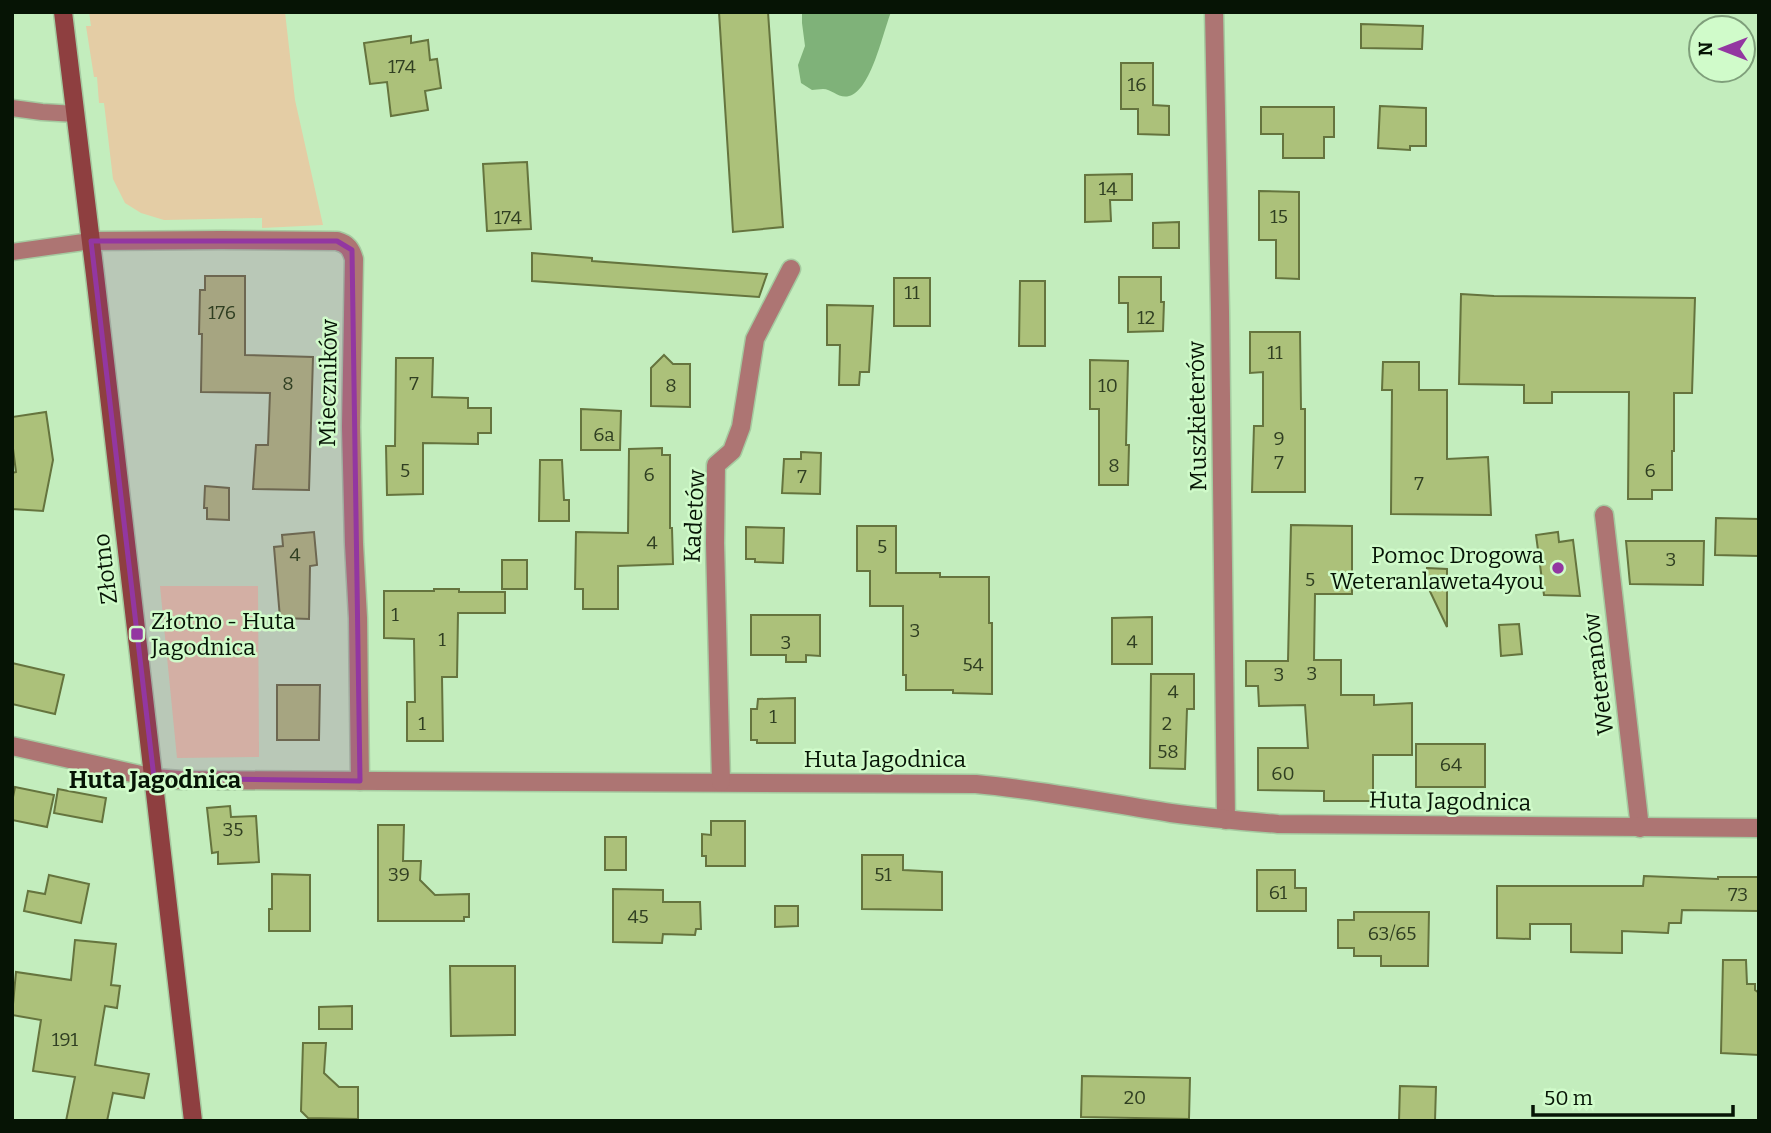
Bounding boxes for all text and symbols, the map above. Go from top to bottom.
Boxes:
north arrow [1687,14,1757,84]
text: N [1694,41,1717,56]
house number: 174 [388,55,416,78]
house number: 16 [1128,73,1146,96]
house number: 14 [1099,177,1117,200]
house number: 15 [1270,205,1288,228]
house number: 174 [494,206,522,229]
house number: 11 [904,281,920,304]
house number: 176 [208,301,236,324]
house number: 12 [1137,306,1155,329]
street label: Mieczników [313,318,343,447]
street label: Muszkieterów [1182,340,1212,491]
house number: 11 [1267,341,1283,364]
house number: 8 [282,372,294,395]
house number: 7 [409,372,419,395]
house number: 8 [665,374,677,397]
house number: 10 [1098,374,1118,397]
house number: 6a [593,423,615,446]
house number: 9 [1273,427,1285,450]
house number: 7 [1274,451,1284,474]
house number: 8 [1108,454,1120,477]
house number: 5 [400,459,410,482]
house number: 6 [1644,459,1656,482]
house number: 6 [643,463,655,486]
house number: 7 [797,465,807,488]
street label: Kadetów [678,468,710,563]
house number: 7 [1414,472,1424,495]
house number: 4 [646,531,658,554]
street label: Złotno [87,532,123,606]
house number: 5 [877,535,887,558]
place label: Pomoc Drogowa Weteranlaweta4you [1330,541,1544,595]
house number: 4 [289,543,301,566]
house number: 3 [1666,548,1676,571]
marker: Pomoc Drogowa Weteranlaweta4you [1550,560,1566,576]
house number: 5 [1305,568,1315,591]
house number: 1 [391,603,399,626]
place label: Złotno - Huta Jagodnica [150,607,296,661]
street label: Weteranów [1577,611,1619,737]
house number: 3 [910,619,920,642]
marker: Złotno - Huta Jagodnica [129,626,145,642]
house number: 1 [438,628,446,651]
house number: 4 [1126,630,1138,653]
house number: 3 [781,631,791,654]
house number: 54 [962,653,984,676]
house number: 3 [1307,662,1317,685]
house number: 3 [1274,663,1284,686]
house number: 4 [1167,680,1179,703]
house number: 1 [769,705,777,728]
house number: 1 [418,712,426,735]
house number: 2 [1162,712,1172,735]
house number: 58 [1157,740,1179,763]
street label: Huta Jagodnica [804,745,967,773]
house number: 64 [1440,753,1462,776]
house number: 60 [1271,762,1295,785]
district label: Huta Jagodnica [69,766,242,794]
street label: Huta Jagodnica [1369,786,1532,816]
house number: 35 [223,818,243,841]
house number: 39 [388,863,410,886]
house number: 51 [874,863,892,886]
house number: 61 [1269,881,1288,904]
house number: 73 [1728,883,1748,906]
house number: 45 [627,905,649,928]
house number: 63/65 [1368,922,1416,945]
house number: 191 [52,1028,79,1051]
scale bar [1533,1074,1732,1118]
text: 50 m [1544,1085,1593,1111]
house number: 20 [1124,1086,1146,1109]

